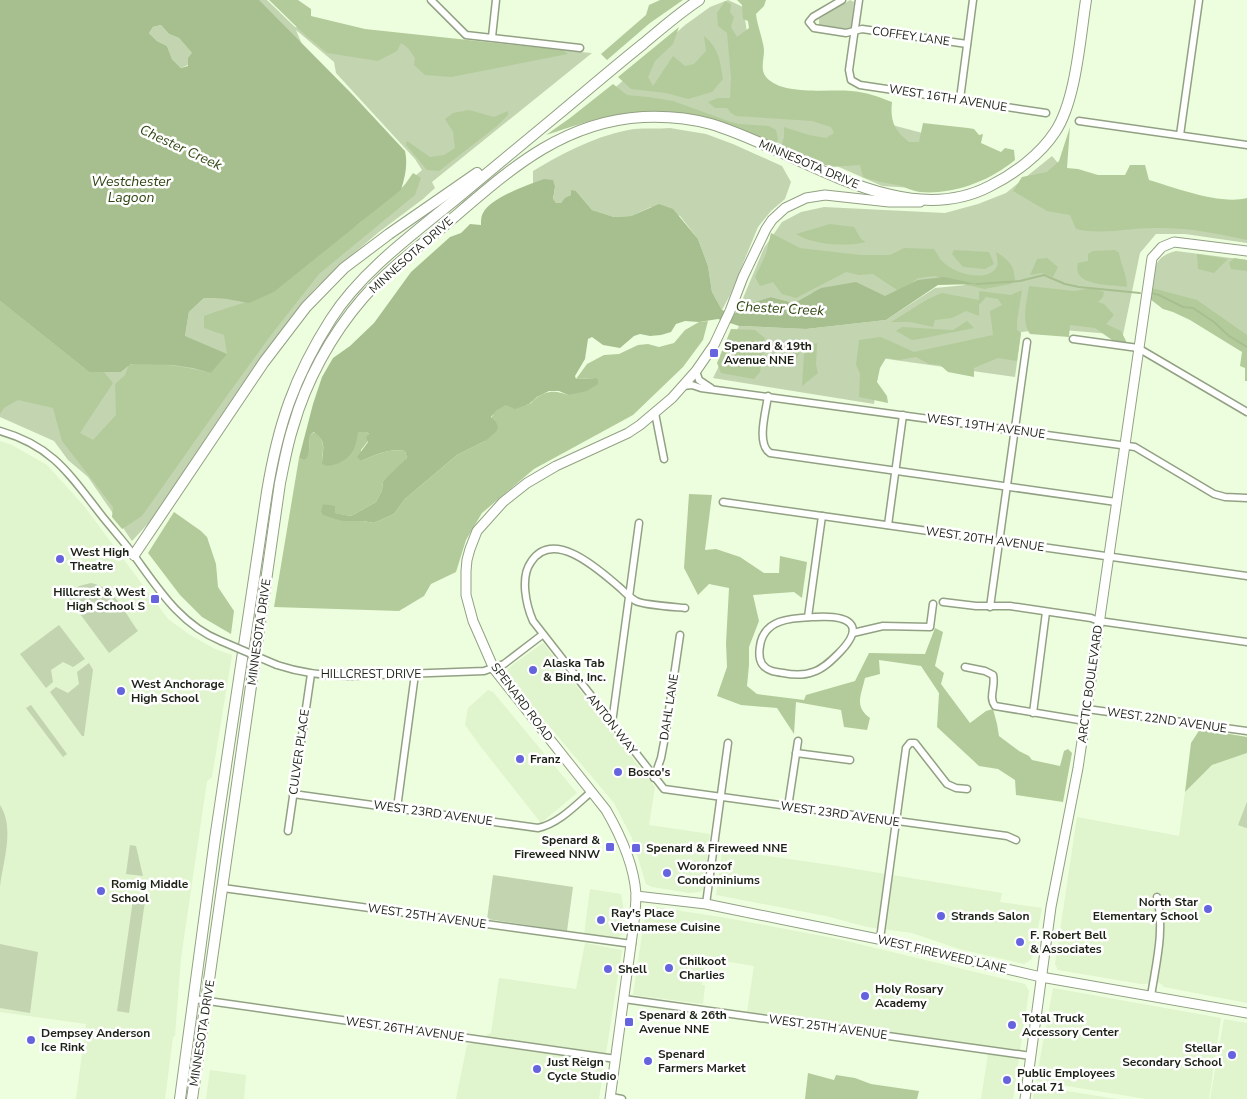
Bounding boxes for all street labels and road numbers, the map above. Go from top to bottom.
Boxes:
street label: COFFEY LANE [871,23,951,49]
street label: WEST 16TH AVENUE [888,81,1008,115]
street label: MINNESOTA DRIVE [756,136,862,192]
street label: MINNESOTA DRIVE [366,213,456,297]
street label: WEST 19TH AVENUE [926,410,1046,442]
street label: WEST 20TH AVENUE [925,523,1045,555]
street label: MINNESOTA DRIVE [244,578,274,686]
street label: ARCTIC BOULEVARD [1074,624,1106,744]
street label: SPENARD ROAD [487,660,557,745]
street label: HILLCREST DRIVE [321,666,421,682]
street label: DAHL LANE [656,673,682,741]
street label: ANTON WAY [583,690,641,758]
street label: WEST 22ND AVENUE [1106,704,1228,736]
street label: CULVER PLACE [285,708,313,796]
street label: WEST 23RD AVENUE [372,797,494,829]
street label: WEST 23RD AVENUE [779,798,901,830]
street label: WEST 25TH AVENUE [367,900,487,932]
street label: WEST FIREWEED LANE [876,931,1008,977]
street label: MINNESOTA DRIVE [186,979,218,1087]
street label: WEST 25TH AVENUE [768,1011,888,1043]
street label: WEST 26TH AVENUE [345,1013,465,1045]

